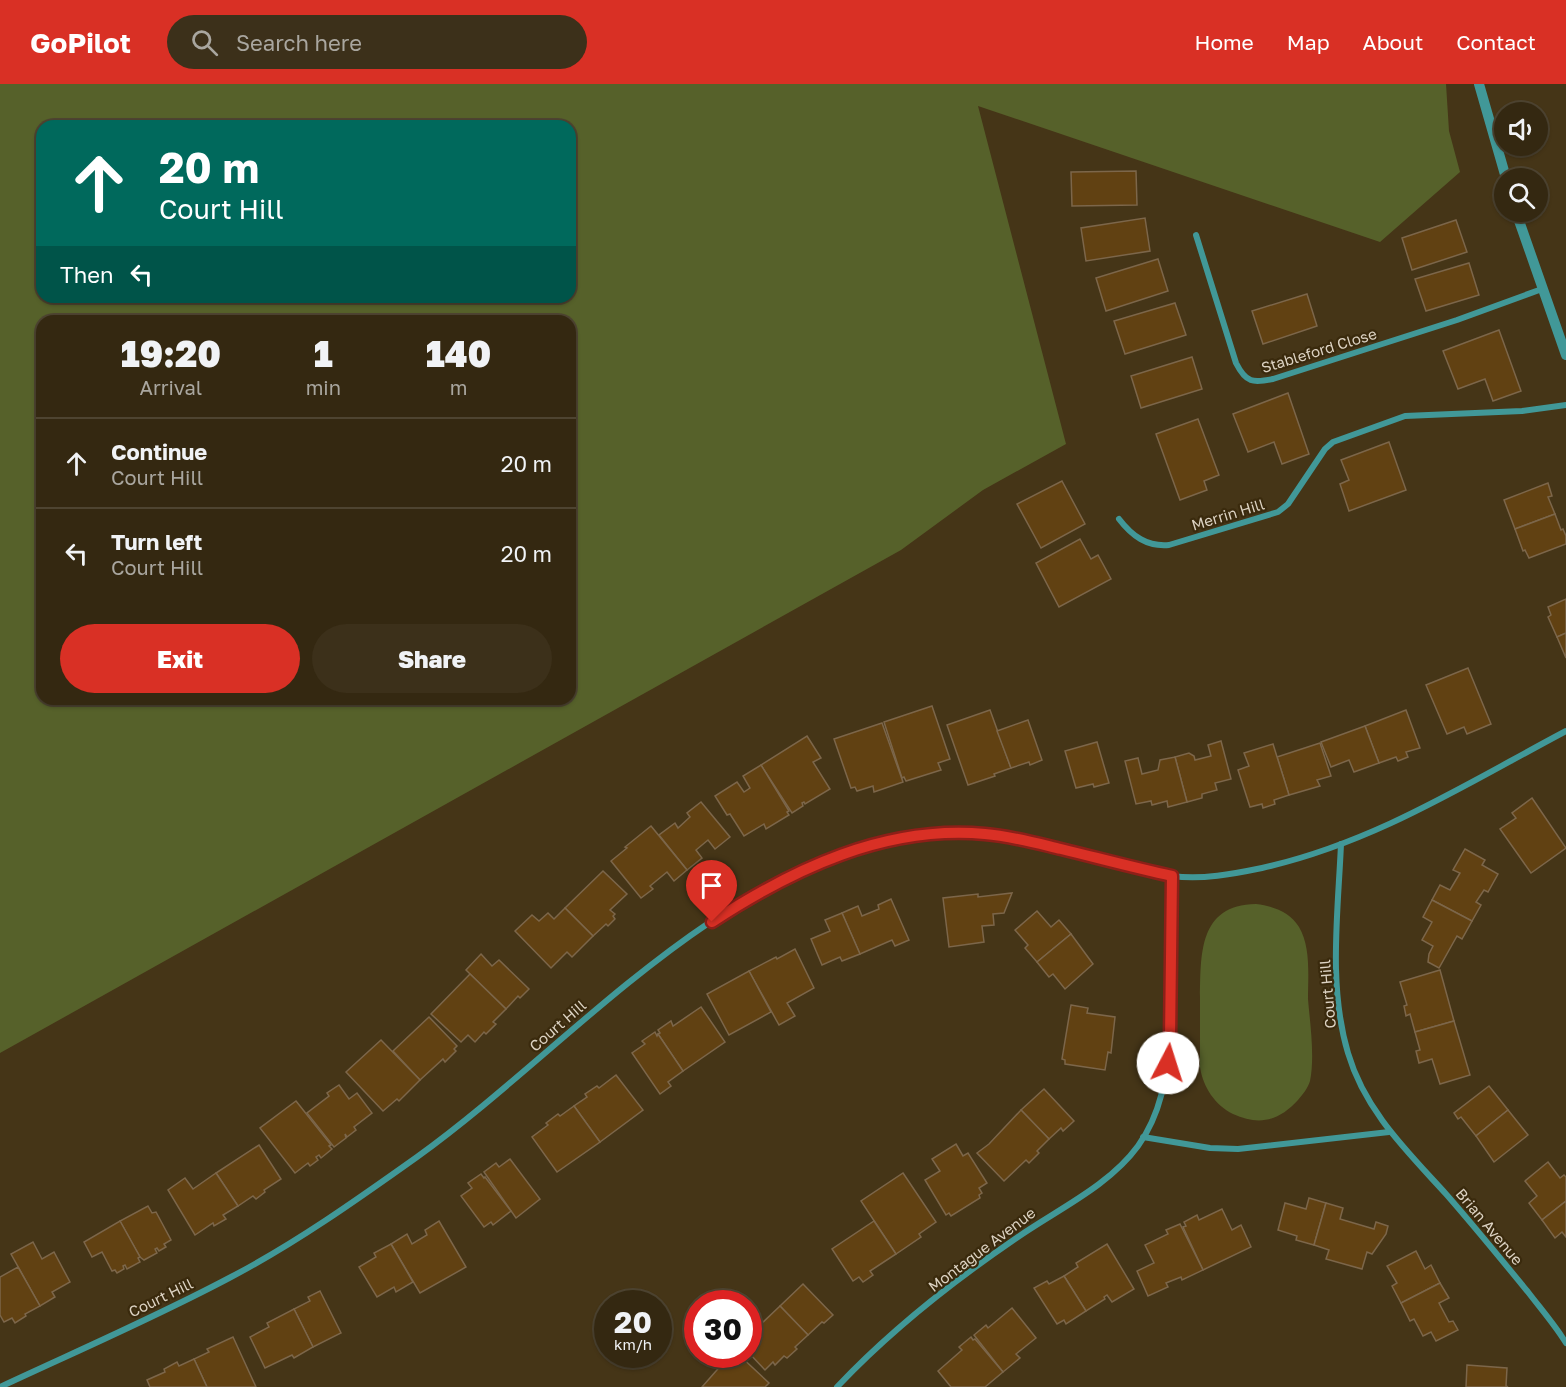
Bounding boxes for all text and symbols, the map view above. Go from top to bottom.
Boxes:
search box [167,15,587,69]
text: GoPilot [30,26,131,59]
icon: search [188,26,221,59]
text: Search here [236,29,362,56]
text: Home [1194,29,1254,55]
text: Map [1287,29,1330,55]
text: About [1363,29,1423,55]
text: Contact [1456,29,1536,55]
map controls [1494,102,1548,222]
button: sound [1494,102,1548,156]
text: 20 m [159,142,259,192]
icon: ahead [60,144,138,222]
button: search [1494,168,1548,222]
text: Court Hill [159,193,284,225]
icon: left [125,258,158,291]
text: Then [60,261,113,288]
street label: Stableford Close [1259,324,1379,376]
text: 19:20 [121,332,221,375]
text: 1 [314,332,333,375]
text: 140 [426,332,491,375]
text: Arrival [139,375,202,399]
text: min [306,375,341,399]
text: m [450,375,467,399]
text: Continue [111,438,207,465]
icon: ahead [60,447,93,480]
text: 20 m [501,450,552,477]
text: Court Hill [111,465,203,489]
street label: Merrin Hill [1189,494,1267,534]
text: Turn left [111,528,202,555]
icon: left [60,537,93,570]
text: 20 m [501,540,552,567]
text: Court Hill [111,555,203,579]
button: Exit [60,624,300,693]
button: Share [312,624,552,693]
pin [686,860,737,922]
icon: arrive [695,869,728,902]
street label: Court Hill [1315,959,1339,1029]
street label: Court Hill [525,996,590,1055]
position arrow [1136,1031,1200,1095]
street label: Brian Avenue [1453,1184,1527,1268]
street label: Montague Avenue [924,1203,1039,1295]
street label: Court Hill [126,1274,196,1320]
speed limit sign: 30 [684,1290,762,1368]
text: 20 [614,1304,652,1340]
text: km/h [614,1335,652,1353]

